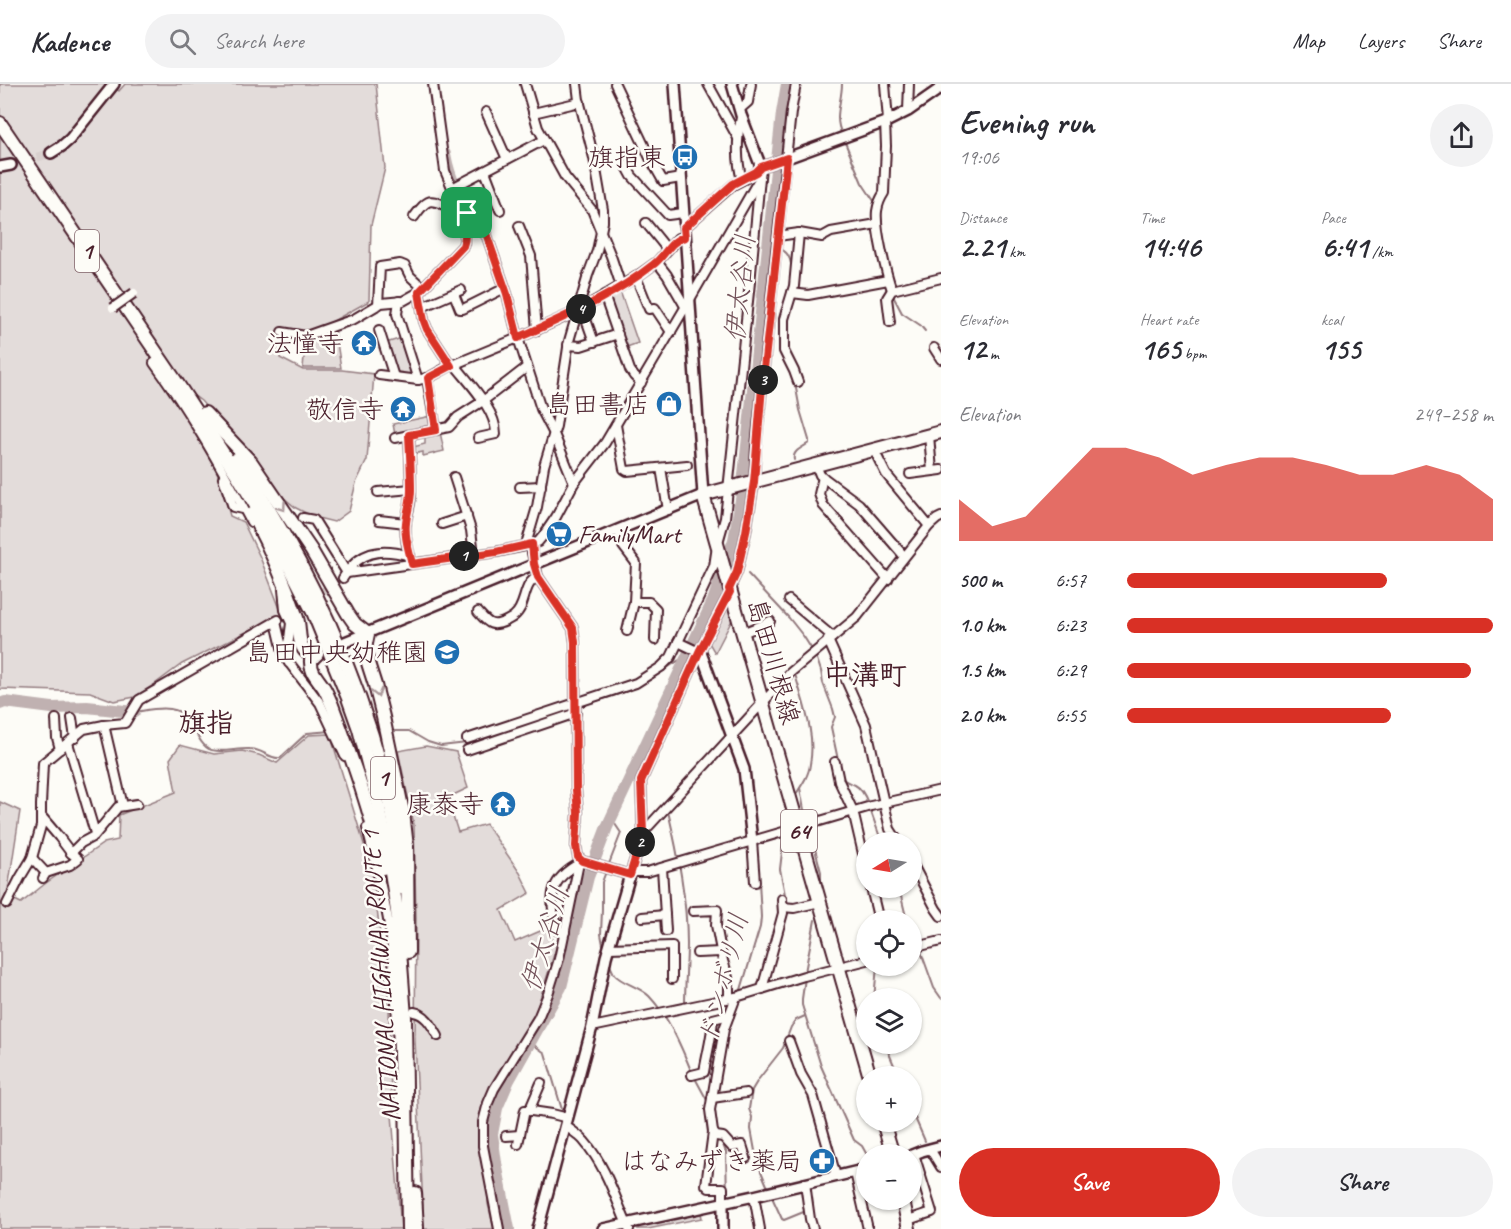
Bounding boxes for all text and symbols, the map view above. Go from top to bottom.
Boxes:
search box [145,14,565,68]
text: Kadence [30,24,109,59]
icon: search [166,25,199,58]
text: Search here [214,27,304,55]
text: Map [1292,28,1325,54]
text: Layers [1358,28,1404,54]
text: Share [1437,28,1481,54]
text: Evening run [959,101,1094,143]
button: share [1430,104,1493,167]
place label: 旗指東 [588,141,666,174]
bus stop icon: 旗指東 [670,142,700,172]
text: 19:06 [959,145,999,170]
pin [441,187,492,238]
icon: arrive [450,196,483,229]
text: Distance [959,208,1007,228]
text: Time [1140,208,1164,228]
text: Pace [1321,208,1346,228]
text: 2.21 [959,228,1005,266]
text: 14:46 [1140,228,1201,266]
text: 6:41 [1321,228,1368,266]
road number: 1 [75,230,99,272]
water label: 伊太谷川 [717,233,763,343]
text: km [1005,242,1025,262]
text: /km [1368,242,1393,262]
pin: 4 [566,294,596,324]
text: 4 [577,299,585,319]
text: Elevation [959,310,1008,330]
text: Heart rate [1140,310,1198,330]
text: kcal [1321,310,1342,330]
place label: 法憧寺 [266,327,344,360]
temple icon: 法憧寺 [349,328,379,358]
text: 12 [959,330,986,368]
text: 165 [1140,330,1181,368]
text: 155 [1321,330,1361,368]
text: m [986,344,999,364]
text: bpm [1181,344,1207,364]
pin: 3 [748,365,778,395]
text: 3 [759,370,767,390]
place label: 島田書店 [546,388,650,421]
shop icon: 島田書店 [654,389,684,419]
place label: 敬信寺 [306,393,384,426]
temple icon: 敬信寺 [388,394,418,424]
text: Elevation [959,402,1021,427]
text: 249–258 m [1414,402,1493,427]
one-way arrow [275,500,286,511]
place label: FamilyMart [578,518,683,551]
supermarket icon: FamilyMart [544,519,574,549]
pin: 1 [449,541,479,571]
text: 1 [460,546,468,566]
text: 500 m [959,568,1002,593]
text: 6:57 [1055,568,1086,593]
street label: 島田川根線 [740,594,807,728]
text: 1.0 km [959,613,1006,638]
text: 6:23 [1055,613,1086,638]
place label: 島田中央幼稚園 [246,636,428,669]
school or university icon: 島田中央幼稚園 [432,637,462,667]
district label: 中溝町 [823,657,907,692]
text: 1.5 km [959,658,1005,683]
text: 6:29 [1055,658,1086,683]
one-way arrow [370,688,382,698]
text: 2.0 km [959,703,1006,728]
text: 6:55 [1055,703,1086,728]
district label: 旗指 [178,705,234,740]
road number: 1 [371,757,395,799]
place label: 康泰寺 [406,788,484,821]
temple icon: 康泰寺 [488,789,518,819]
road number: 64 [781,810,817,852]
pin: 2 [625,827,655,857]
street label: NATIONAL HIGHWAY ROUTE 1 [354,828,407,1123]
text: 2 [636,832,644,852]
north arrow [856,832,922,898]
map controls [856,832,922,1210]
water label: 伊太谷川 [513,882,577,996]
water label: ドンボリ川 [690,909,756,1049]
button: locate [856,910,922,976]
button: layers [856,988,922,1054]
button: + [856,1066,922,1132]
button: − [856,1144,922,1210]
place label: はなみずき薬局 [621,1145,802,1178]
pharmacy icon: はなみずき薬局 [807,1146,837,1176]
button: Save [959,1148,1220,1217]
button: Share [1232,1148,1493,1217]

